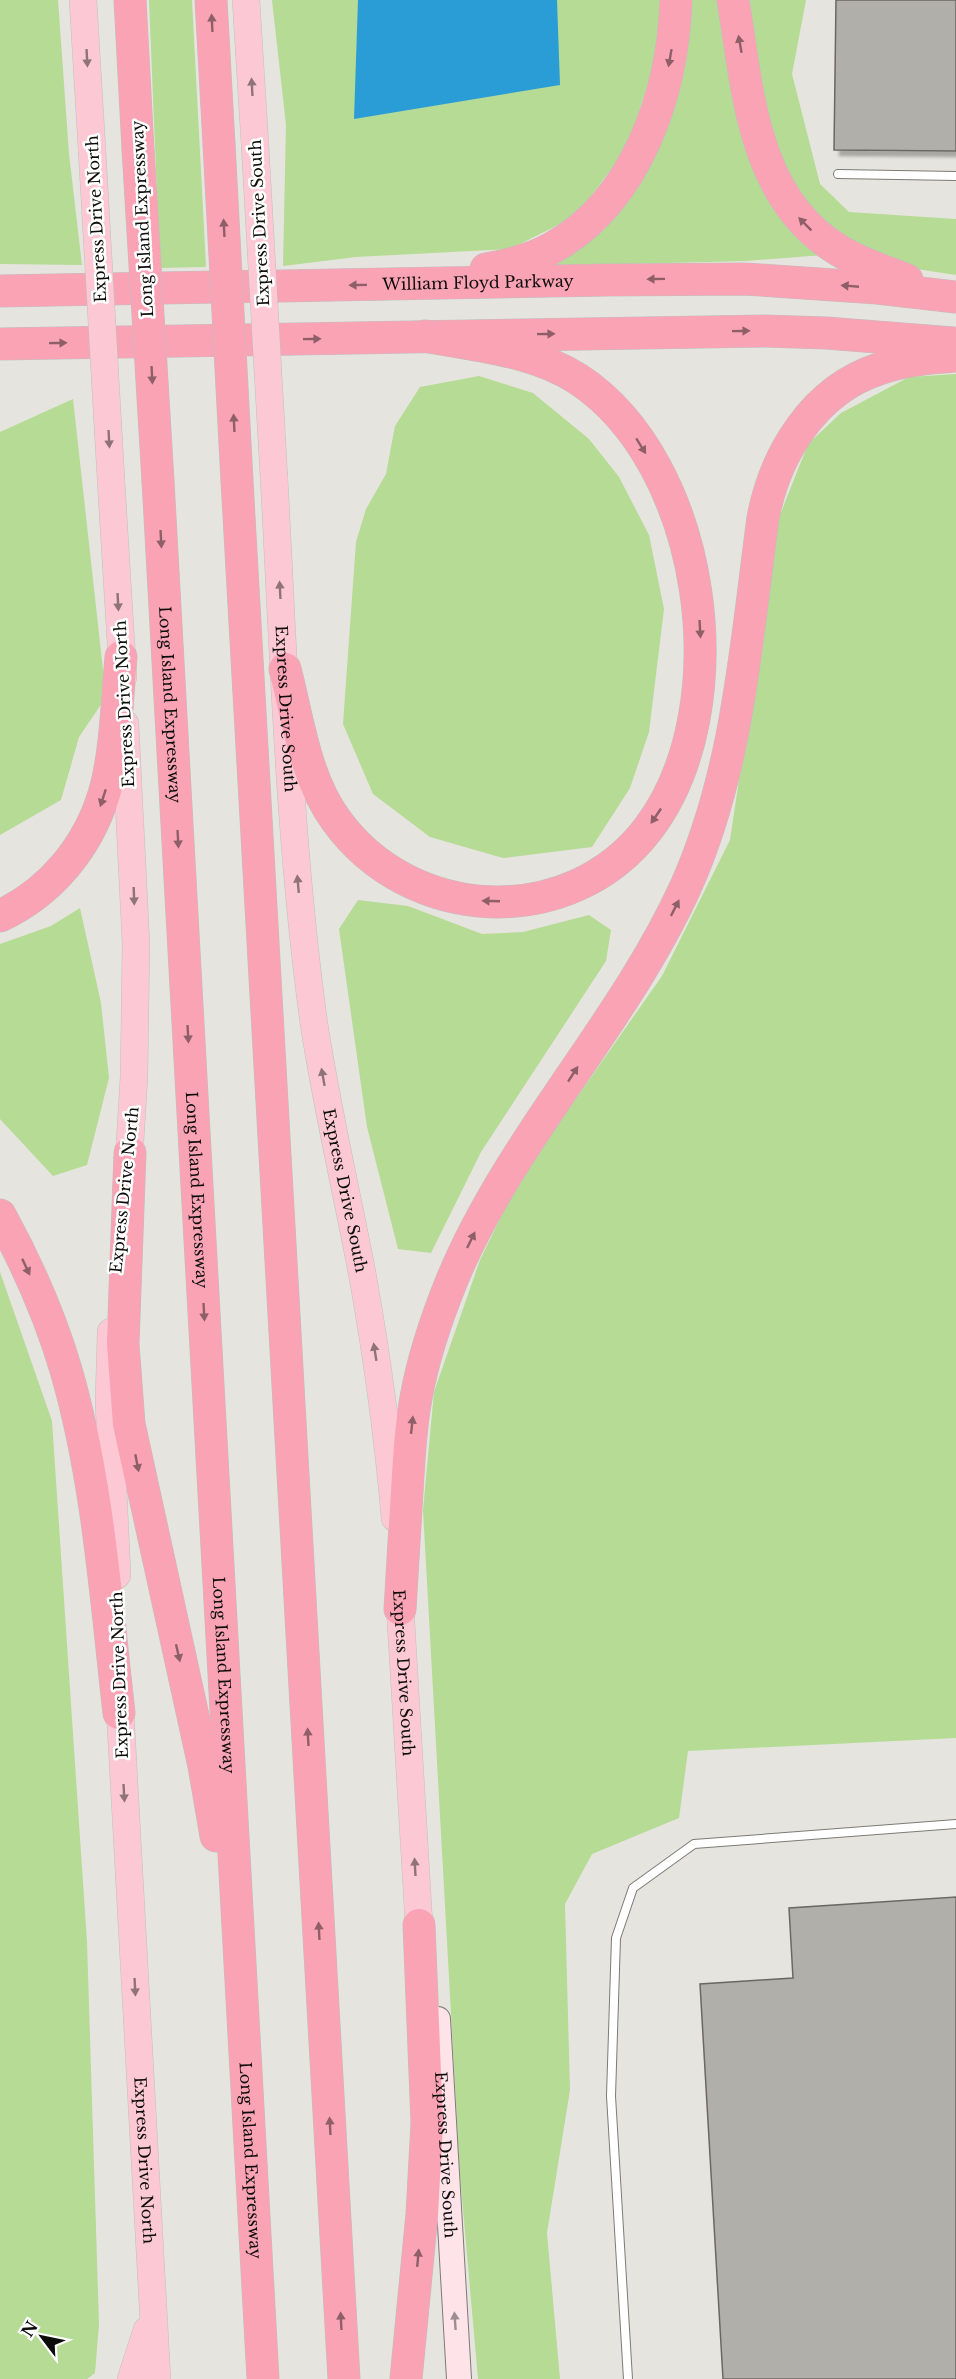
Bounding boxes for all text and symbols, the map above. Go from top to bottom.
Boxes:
one-way arrow [207,14,217,33]
one-way arrow [735,34,744,53]
one-way arrow [82,49,91,68]
one-way arrow [665,49,674,68]
one-way arrow [247,77,256,96]
street label: Long Island Expressway [127,119,157,318]
street label: Express Drive North [82,135,110,303]
street label: Express Drive South [245,139,273,307]
one-way arrow [799,217,813,231]
one-way arrow [219,219,228,238]
street label: William Floyd Parkway [381,271,575,294]
one-way arrow [646,274,665,284]
one-way arrow [349,280,368,290]
one-way arrow [841,281,860,291]
one-way arrow [732,327,751,336]
one-way arrow [537,330,556,339]
one-way arrow [303,334,322,343]
one-way arrow [49,338,68,348]
one-way arrow [147,366,156,385]
one-way arrow [230,413,239,432]
one-way arrow [104,429,113,448]
one-way arrow [636,438,647,454]
one-way arrow [156,530,166,549]
one-way arrow [276,581,285,600]
one-way arrow [114,592,123,611]
street label: Long Island Expressway [155,606,186,804]
street label: Express Drive North [110,620,138,788]
one-way arrow [696,620,705,639]
street label: Express Drive South [271,625,301,793]
one-way arrow [97,789,107,807]
one-way arrow [651,808,662,824]
one-way arrow [173,829,182,848]
one-way arrow [293,875,303,894]
one-way arrow [129,886,138,905]
one-way arrow [481,897,500,906]
one-way arrow [670,900,680,917]
one-way arrow [184,1024,193,1043]
one-way arrow [567,1066,578,1082]
one-way arrow [318,1068,327,1087]
street label: Long Island Expressway [182,1091,213,1290]
street label: Express Drive North [105,1106,143,1274]
street label: Express Drive South [319,1107,372,1274]
one-way arrow [465,1231,475,1249]
one-way arrow [22,1258,31,1275]
one-way arrow [199,1303,209,1322]
one-way arrow [370,1342,379,1361]
one-way arrow [407,1416,417,1435]
one-way arrow [133,1453,142,1472]
street label: Long Island Expressway [209,1576,240,1775]
street label: Express Drive South [389,1589,419,1757]
street label: Express Drive North [106,1591,132,1759]
one-way arrow [174,1644,184,1663]
one-way arrow [304,1727,313,1746]
one-way arrow [119,1783,128,1802]
one-way arrow [410,1857,420,1876]
one-way arrow [314,1922,324,1941]
one-way arrow [130,1978,140,1997]
street label: Long Island Expressway [235,2061,266,2260]
street label: Express Drive South [431,2071,461,2239]
street label: Express Drive North [130,2076,160,2244]
one-way arrow [325,2116,335,2135]
one-way arrow [413,2248,423,2267]
north arrow [12,2307,72,2367]
one-way arrow [336,2311,346,2330]
one-way arrow [451,2311,460,2330]
text: N [17,2317,42,2341]

